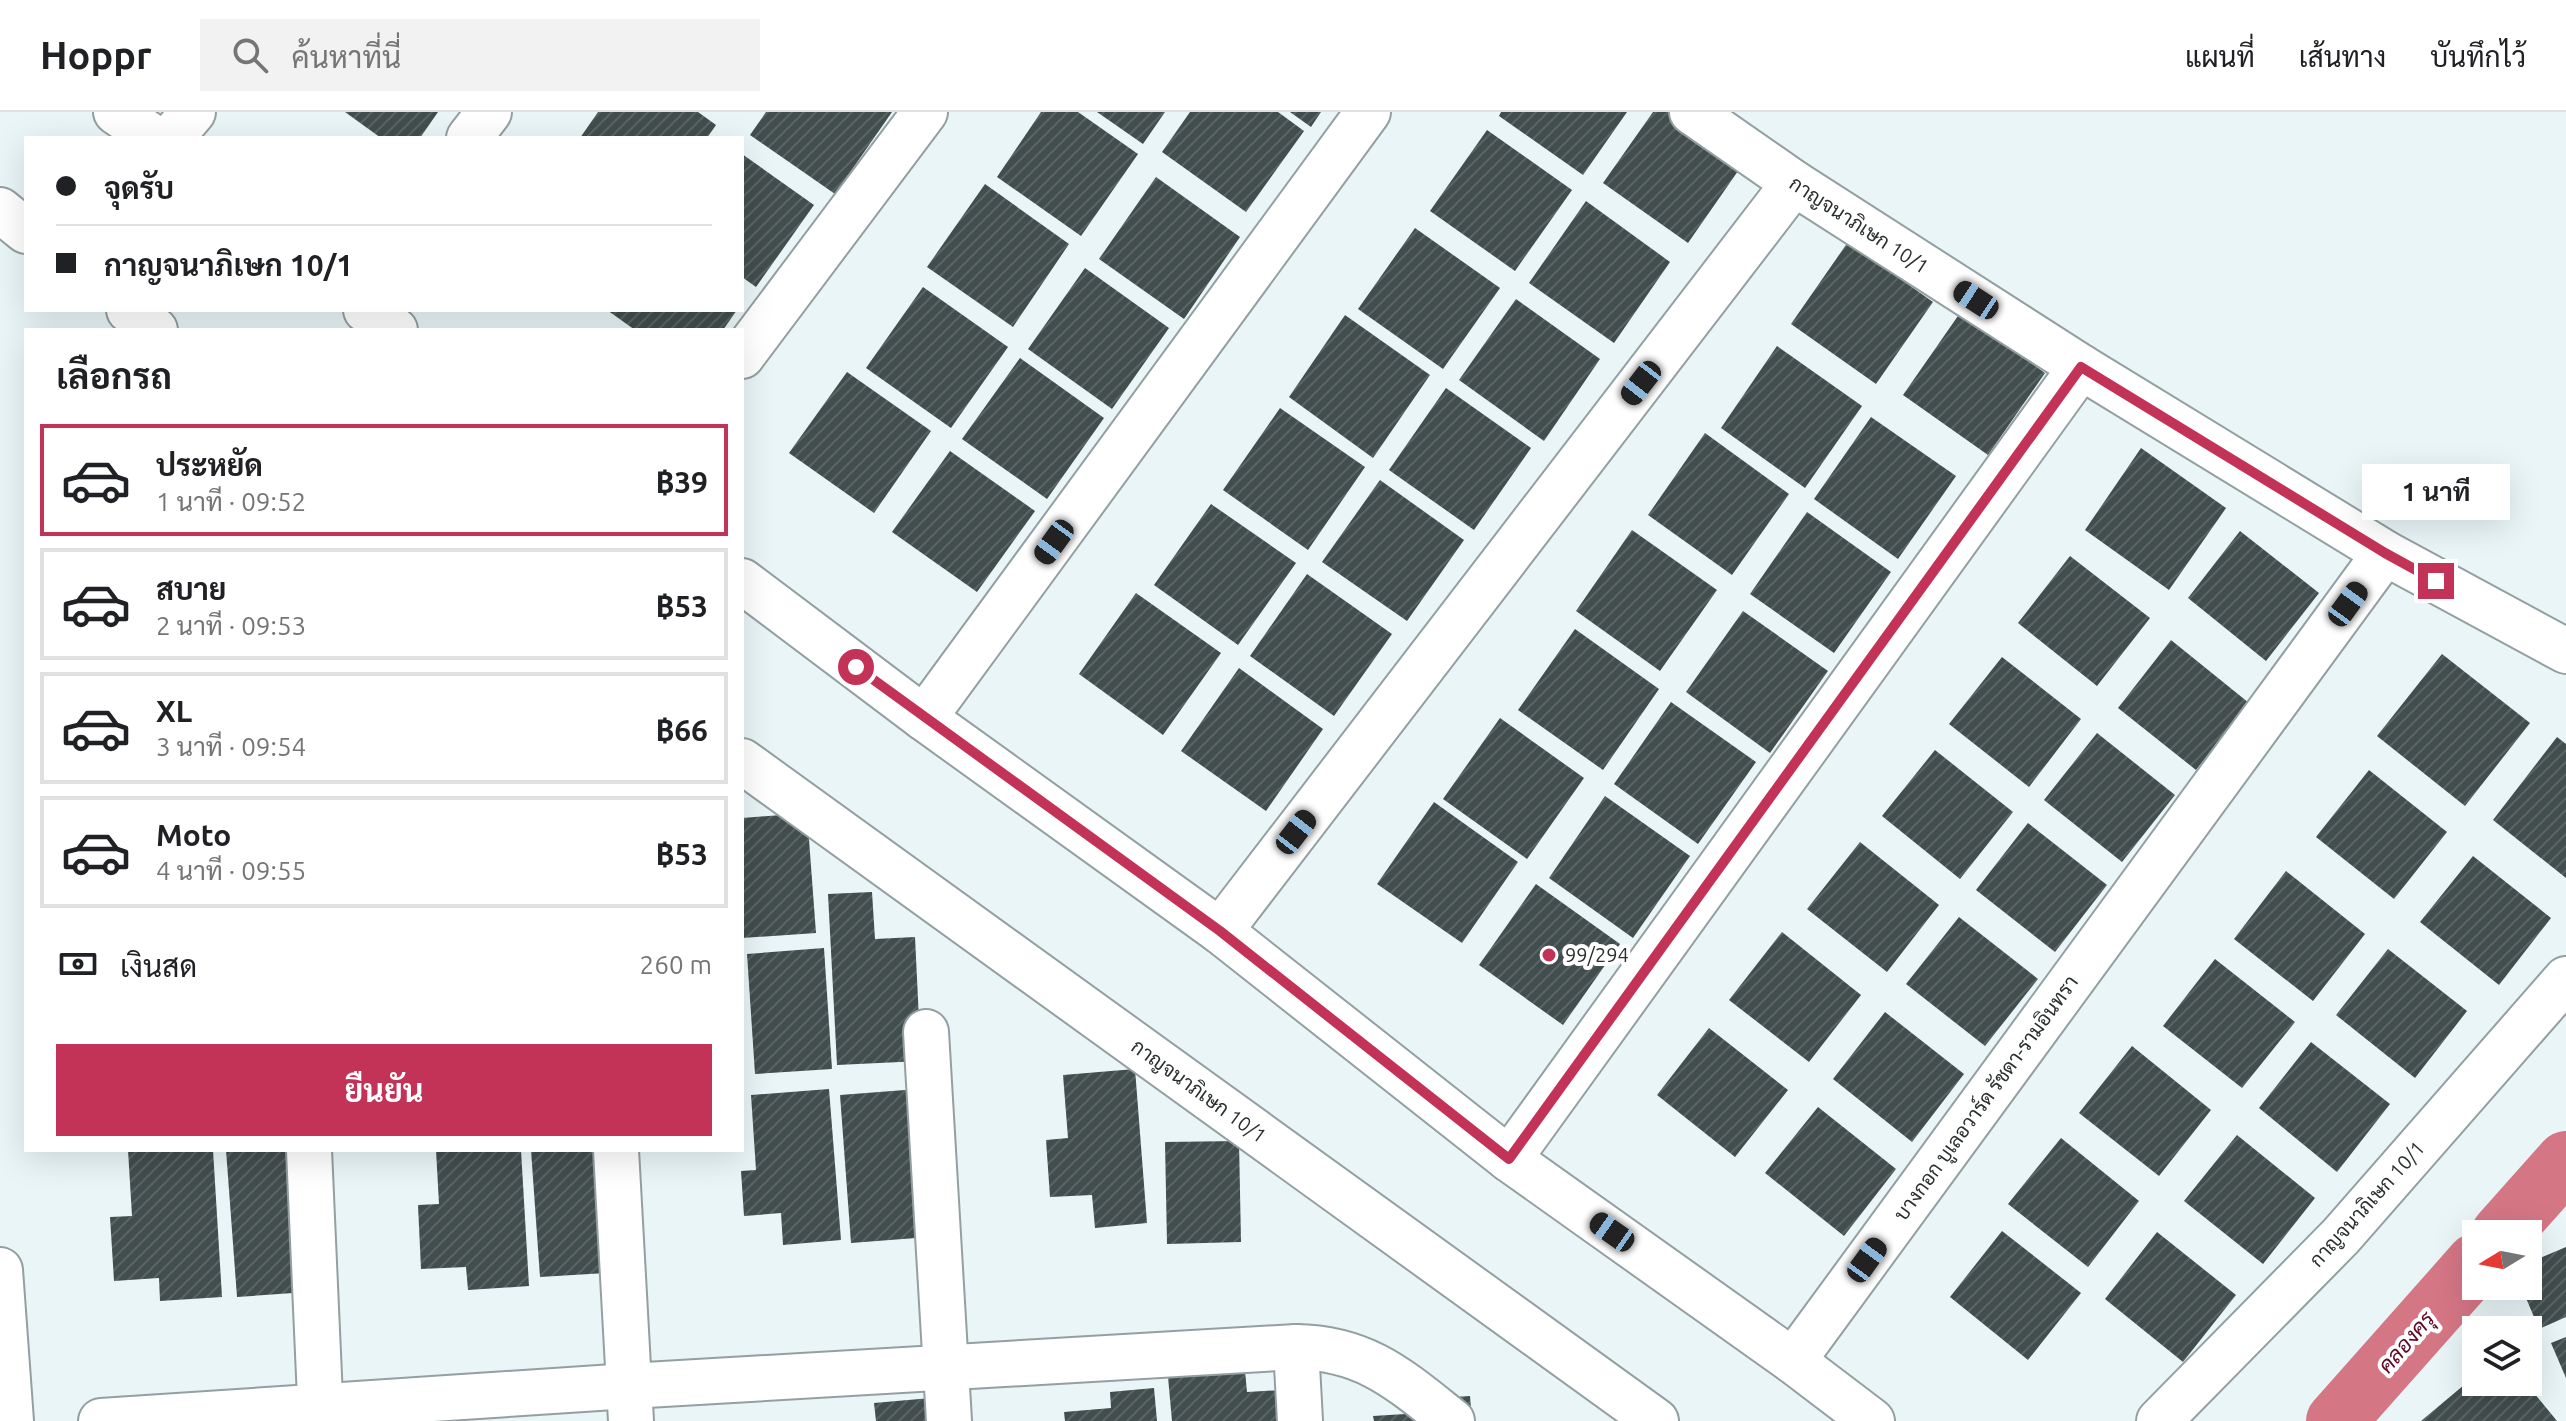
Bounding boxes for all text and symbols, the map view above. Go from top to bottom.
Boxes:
search box [200,19,760,91]
icon: search [228,33,272,77]
text: Hoppr [40,34,152,76]
text: ค้นหาที่นี่ [292,40,401,74]
text: แผนที่ [2185,41,2255,72]
text: เส้นทาง [2299,41,2386,72]
text: บันทึกไว้ [2430,41,2526,72]
text: จุดรับ [104,171,174,205]
street label: กาญจนาภิเษก 10/1 [1785,171,1933,279]
text: กาญจนาภิเษก 10/1 [104,248,353,282]
car [1949,277,2003,323]
text: เลือกรถ [56,355,172,396]
car [1617,357,1665,409]
icon: car [60,444,132,516]
text: ประหยัด [156,448,263,482]
text: ฿39 [656,465,708,499]
callout: 1 นาที [2362,465,2510,521]
text: 1 นาที [2402,477,2470,506]
text: 1 นาที · 09:52 [156,487,306,516]
car [1030,516,1078,568]
route end [2418,563,2454,599]
icon: car [60,568,132,640]
text: สบาย [156,572,226,606]
car [2324,578,2372,630]
text: ฿53 [656,589,708,623]
text: 2 นาที · 09:53 [156,611,306,640]
route start [838,649,874,685]
icon: car [60,692,132,764]
text: XL [156,694,192,728]
text: ฿66 [656,713,708,747]
text: 3 นาที · 09:54 [156,732,306,761]
car [1272,806,1320,858]
icon: car [60,816,132,888]
text: Moto [156,818,231,852]
text: ฿53 [656,837,708,871]
text: 4 นาที · 09:55 [156,856,306,885]
icon: cash [56,942,100,986]
place label: 99/294 [1565,943,1629,966]
marker: 99/294 [1540,946,1558,964]
text: เงินสด [120,949,197,983]
text: 260 m [640,950,712,979]
street label: บางกอก บูเลอวาร์ด รัชดา-รามอินทรา [1887,970,2086,1227]
street label: กาญจนาภิเษก 10/1 [1127,1034,1271,1148]
button: ยืนยัน [56,1044,712,1136]
street label: กาญจนาภิเษก 10/1 [2304,1136,2430,1272]
car [1585,1208,1639,1256]
north arrow [2462,1220,2542,1300]
map controls [2462,1220,2542,1396]
car [1843,1234,1891,1286]
water label: คลองครุ [2372,1305,2443,1380]
button: layers [2462,1316,2542,1396]

